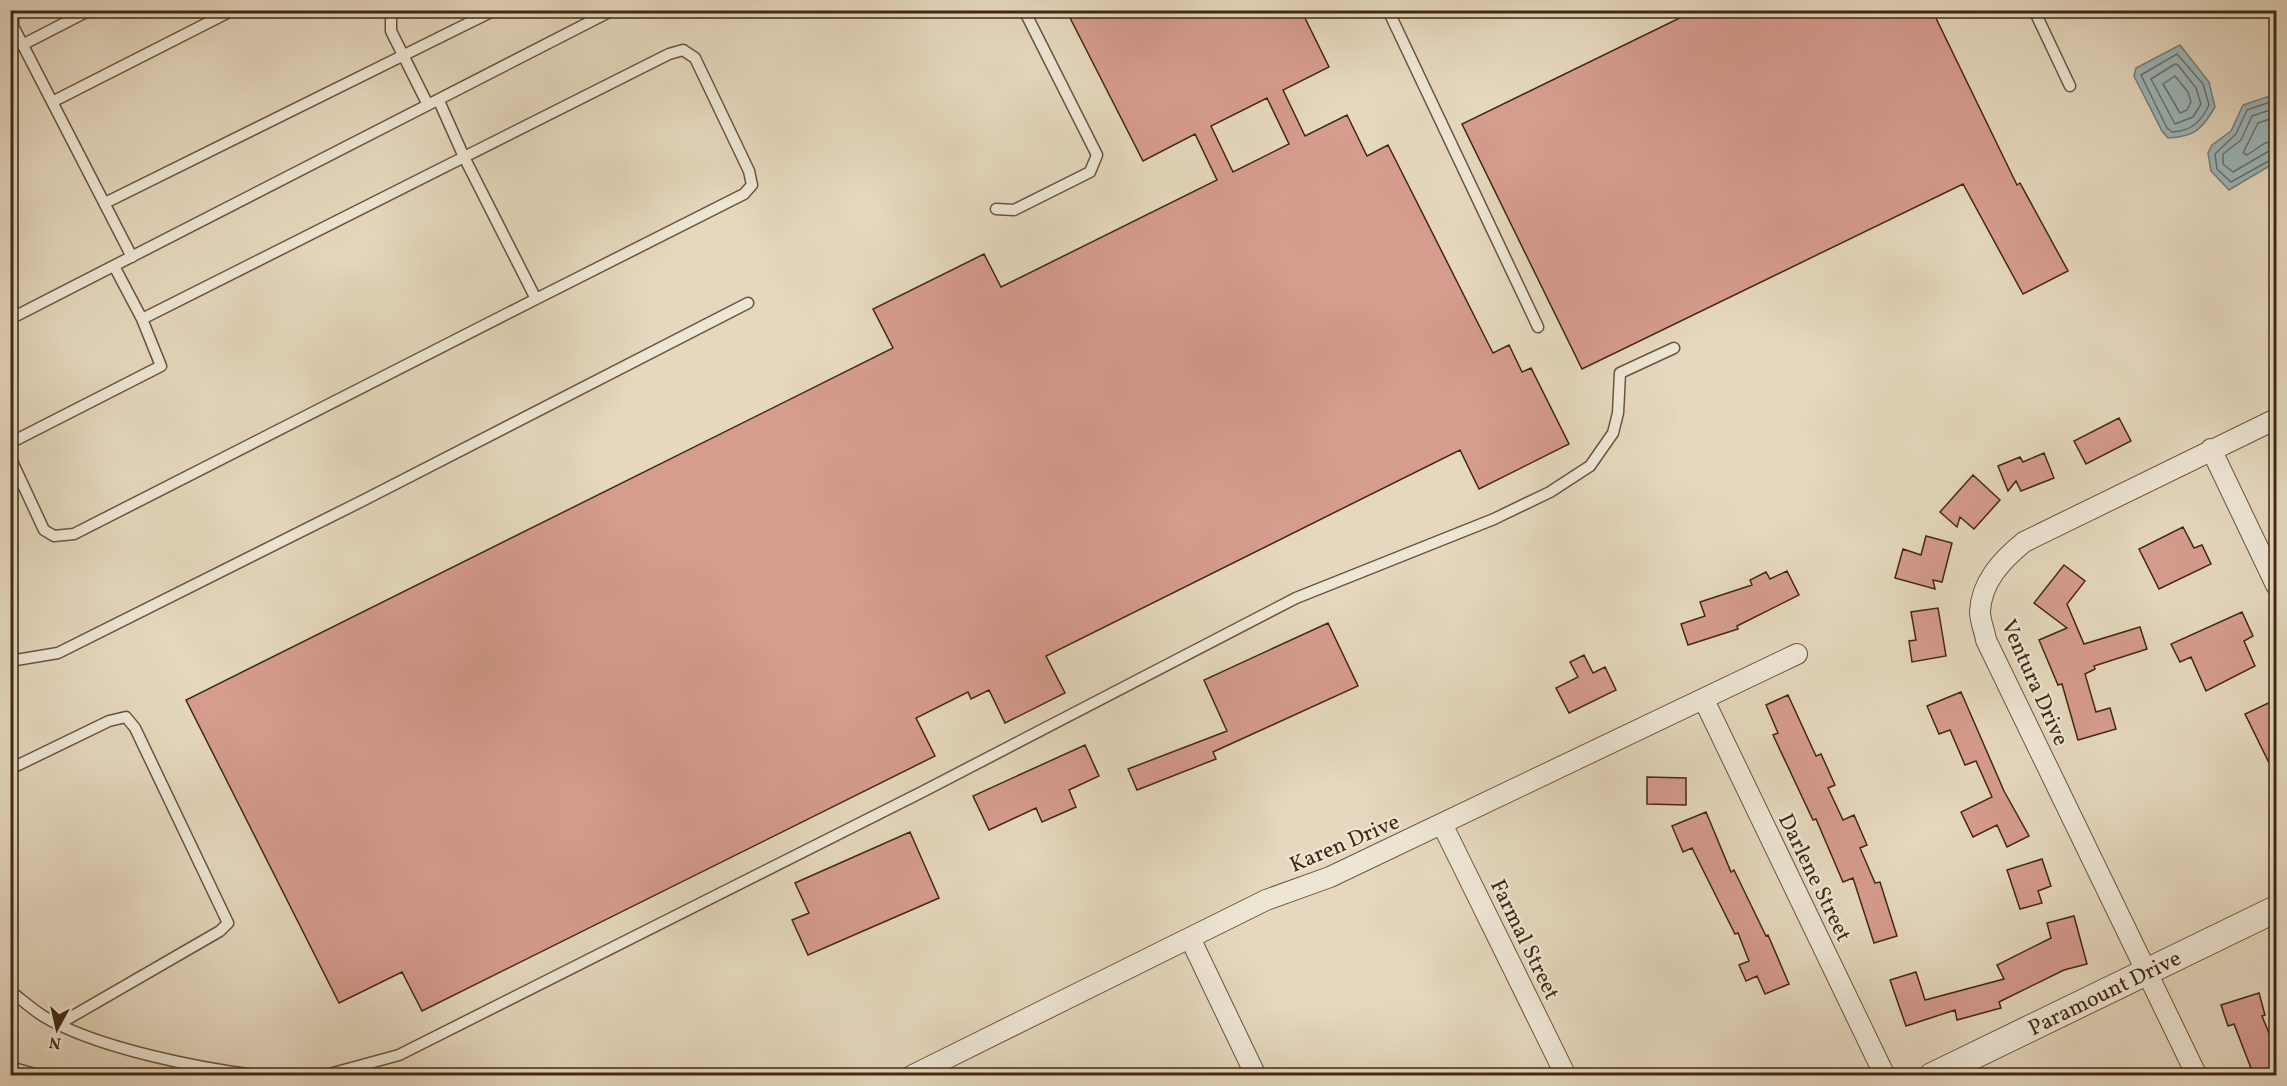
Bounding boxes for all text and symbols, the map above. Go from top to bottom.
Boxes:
street label: Ventura Drive [1992,615,2075,751]
street label: Karen Drive [1285,807,1405,881]
street label: Darlene Street [1769,809,1858,948]
street label: Farmal Street [1481,875,1566,1006]
street label: Paramount Drive [2023,944,2187,1045]
north arrow [27,999,87,1059]
text: N [48,1030,62,1054]

